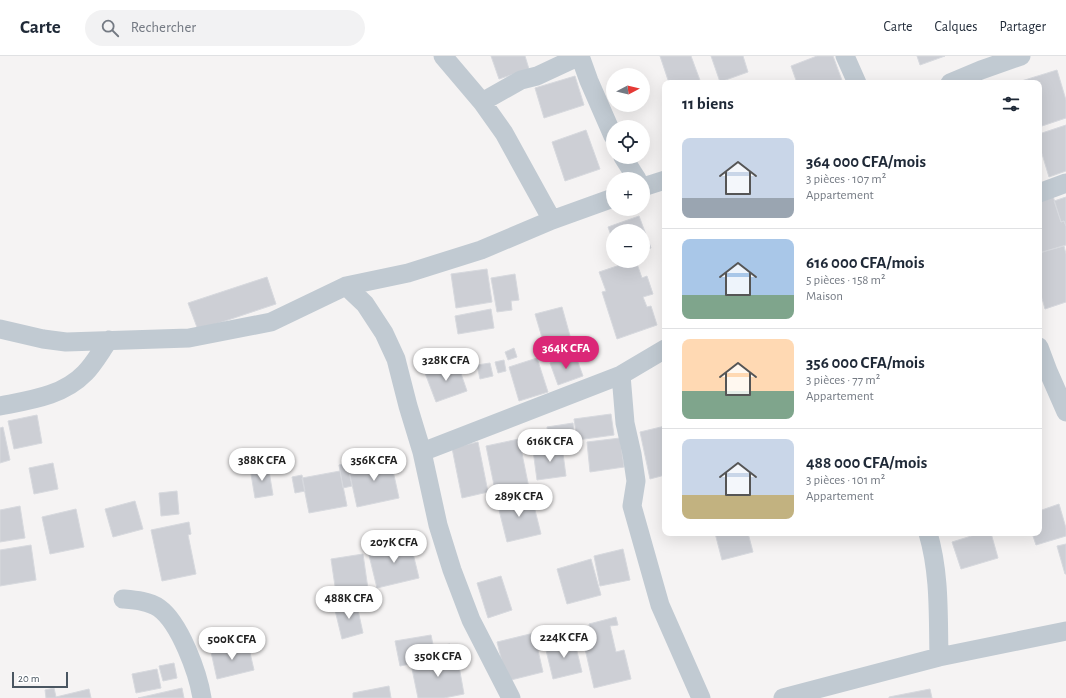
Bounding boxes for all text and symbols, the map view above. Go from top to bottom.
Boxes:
search box [85,10,365,46]
icon: search [99,17,121,39]
text: Carte [20,18,61,37]
text: Rechercher [131,20,196,35]
text: Carte [884,20,912,34]
text: Calques [934,20,978,34]
text: Partager [1000,20,1046,34]
north arrow [606,68,650,112]
map controls [606,68,650,268]
icon: filters [1000,93,1022,115]
text: 11 biens [682,95,734,112]
button: locate [606,120,650,164]
text: 364 000 CFA/mois [806,153,926,170]
icon: home [714,154,762,202]
button: + [606,172,650,216]
text: 3 pièces · 107 m² [806,173,886,186]
text: Appartement [806,189,874,202]
button: − [606,224,650,268]
text: 616 000 CFA/mois [806,254,924,271]
icon: home [714,255,762,303]
text: 5 pièces · 158 m² [806,274,886,287]
text: Maison [806,290,843,303]
pin: 364K CFA [525,336,607,370]
text: 364K CFA [542,342,590,355]
pin: 328K CFA [405,348,487,382]
text: 328K CFA [422,354,470,367]
text: 356 000 CFA/mois [806,354,925,371]
icon: home [714,355,762,403]
text: 3 pièces · 77 m² [806,374,880,387]
text: Appartement [806,390,874,403]
pin: 616K CFA [509,429,591,463]
text: 616K CFA [527,435,573,448]
pin: 388K CFA [221,448,303,482]
pin: 356K CFA [333,448,415,482]
text: 388K CFA [238,454,286,467]
text: 356K CFA [350,454,398,467]
text: 488 000 CFA/mois [806,454,927,471]
icon: home [714,455,762,503]
text: 3 pièces · 101 m² [806,474,885,487]
pin: 289K CFA [478,484,560,518]
text: 289K CFA [495,490,543,503]
text: Appartement [806,490,874,503]
pin: 207K CFA [353,530,435,564]
text: 207K CFA [370,536,418,549]
pin: 488K CFA [308,586,390,620]
text: 488K CFA [324,592,374,605]
pin: 224K CFA [523,625,605,659]
pin: 500K CFA [191,627,273,661]
text: 224K CFA [540,631,588,644]
text: 500K CFA [208,633,256,646]
pin: 350K CFA [397,644,479,678]
text: 350K CFA [414,650,462,663]
scale bar [12,670,68,689]
text: 20 m [18,673,39,684]

